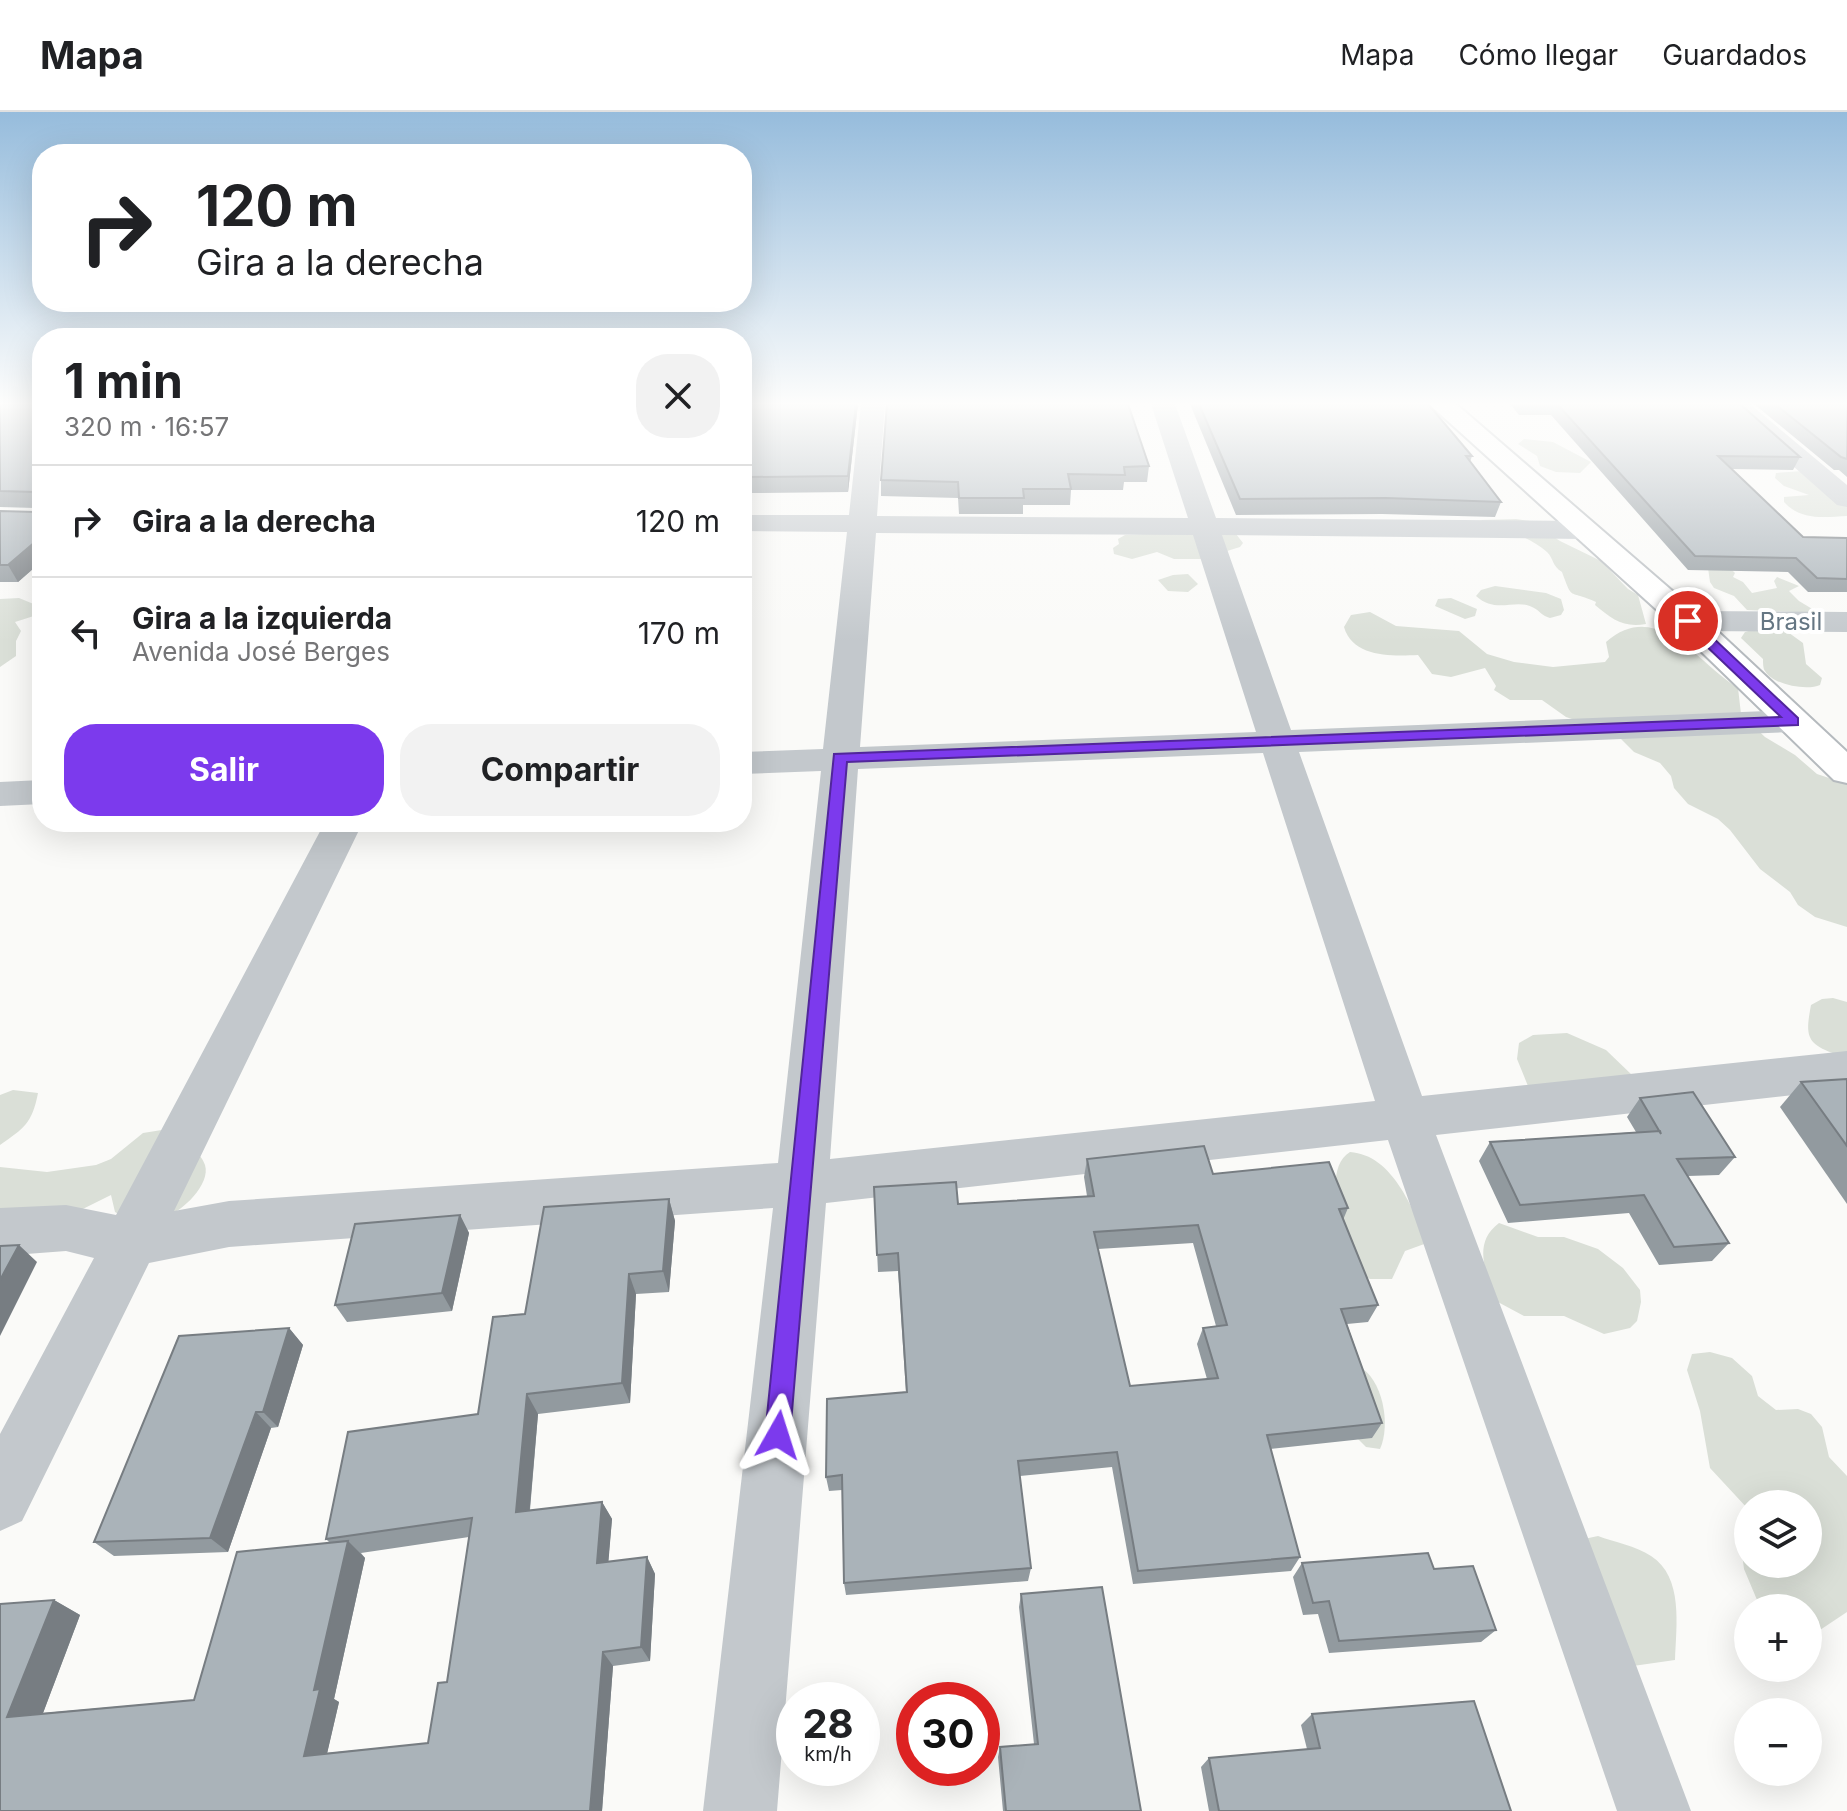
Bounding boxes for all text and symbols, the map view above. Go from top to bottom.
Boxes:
text: Mapa [40,32,144,78]
text: Mapa [1340,38,1414,72]
text: Cómo llegar [1458,38,1618,72]
text: Guardados [1662,38,1807,72]
text: 120 m [196,172,358,240]
icon: right [64,176,168,280]
text: Gira a la derecha [196,240,484,284]
text: 1 min [64,351,183,410]
button: close [636,354,720,438]
text: 320 m · 16:57 [64,411,229,442]
icon: right [64,499,108,543]
text: Gira a la derecha [132,503,376,539]
text: 120 m [636,503,720,539]
pin [1654,587,1722,655]
icon: arrive [1666,599,1710,643]
text: Gira a la izquierda [132,600,392,636]
street label: Brasil [1760,607,1822,636]
icon: left [64,611,108,655]
text: 170 m [638,615,720,651]
text: Avenida José Berges [132,636,390,667]
button: Salir [64,724,384,816]
button: Compartir [400,724,720,816]
position arrow [736,1393,820,1477]
map controls [1734,1490,1822,1786]
button: layers [1734,1490,1822,1578]
button: + [1734,1594,1822,1682]
speed limit sign: 30 [896,1682,1000,1786]
button: − [1734,1698,1822,1786]
text: 28 [802,1699,854,1748]
text: km/h [804,1742,852,1766]

